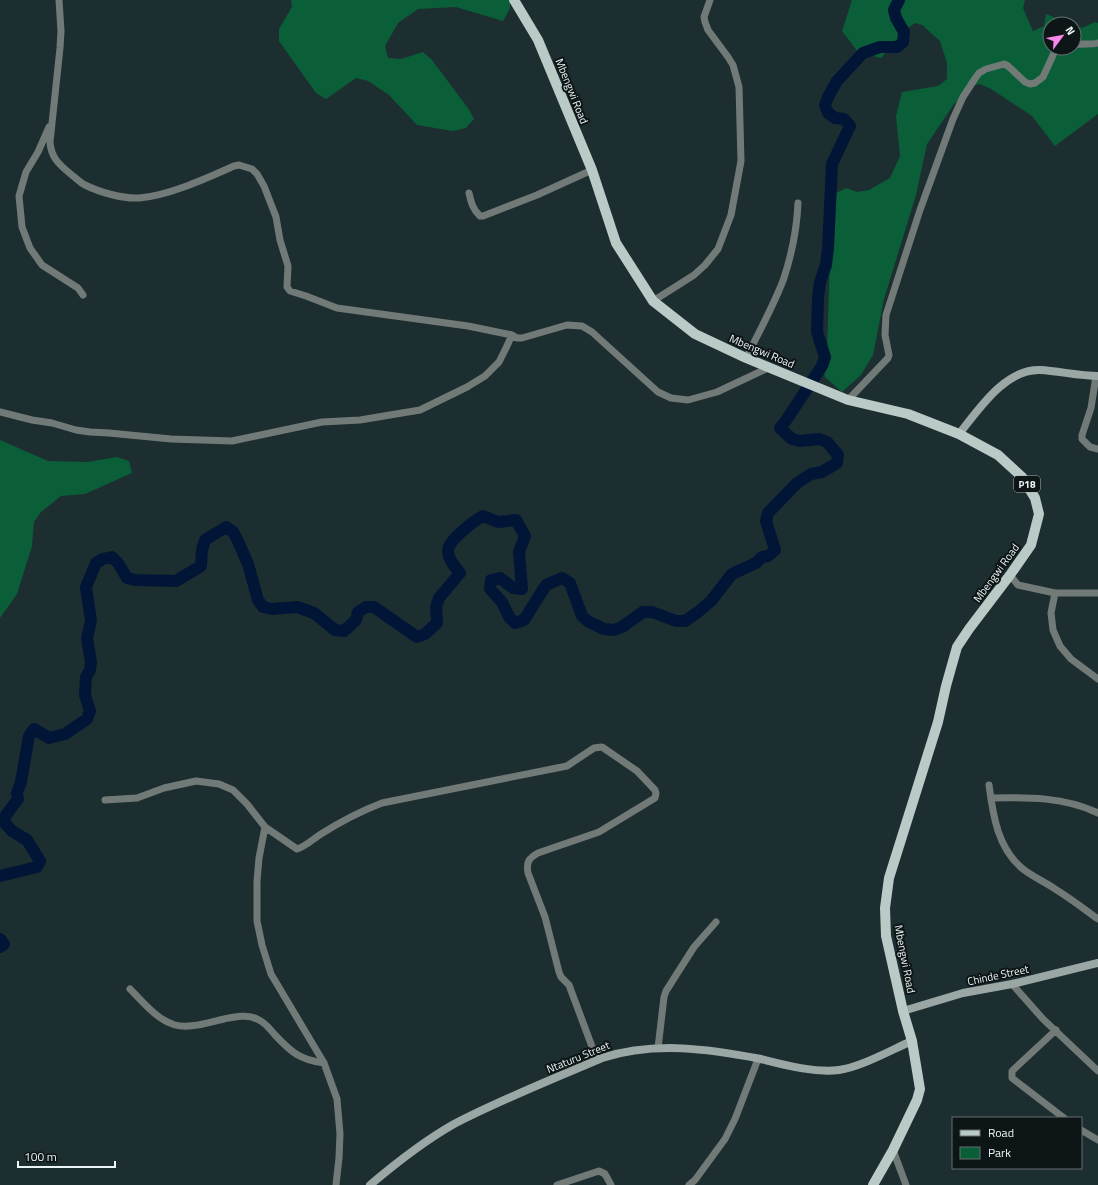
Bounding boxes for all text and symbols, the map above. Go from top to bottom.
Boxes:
north arrow [1042,16,1082,56]
text: N [1062,23,1079,38]
street label: Mbengwi Road [552,56,592,126]
street label: Mbengwi Road [727,330,797,372]
road number: P18 [1014,476,1040,492]
street label: Mbengwi Road [969,540,1023,606]
street label: Mbengwi Road [891,924,919,995]
street label: Chinde Street [966,961,1030,989]
street label: Ntaturu Street [544,1037,612,1077]
legend [952,1117,1082,1169]
text: Road [988,1123,1014,1142]
scale bar [18,1143,115,1169]
text: Park [988,1143,1011,1162]
text: 100 m [24,1147,57,1166]

